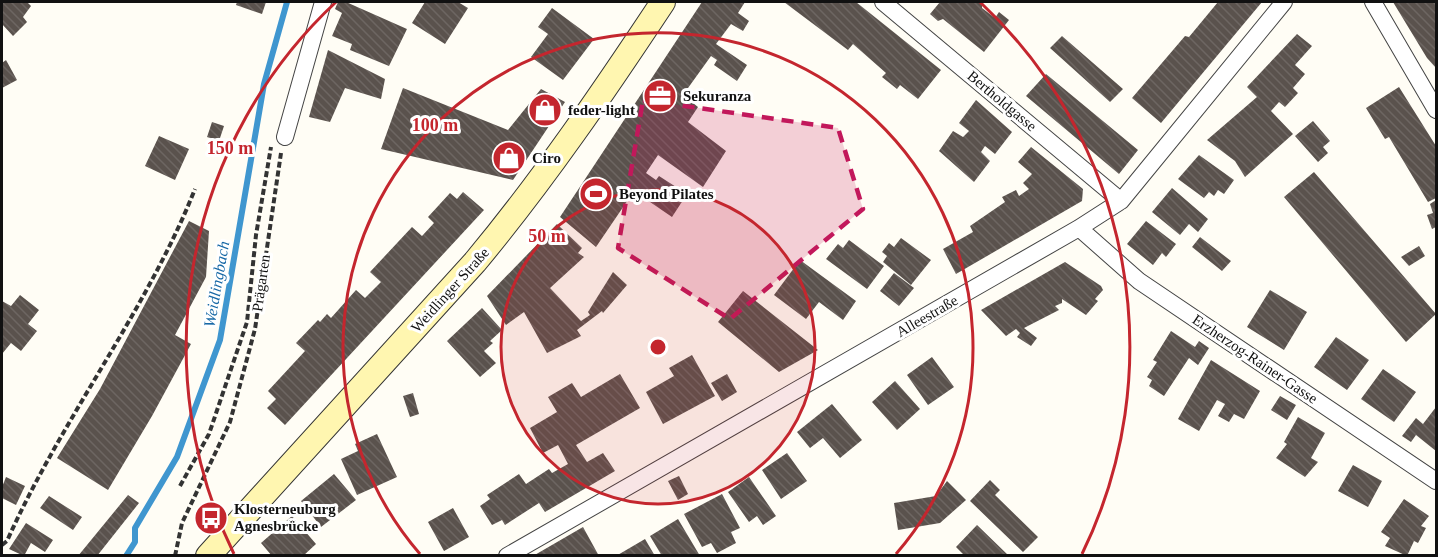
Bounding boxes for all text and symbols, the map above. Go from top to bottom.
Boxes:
street label: Bertholdgasse [964,68,1040,135]
office icon: Sekuranza [642,78,678,114]
place label: Sekuranza [683,88,752,104]
shop icon: feder-light [527,92,563,128]
place label: feder-light [568,102,635,118]
text: 100 m [412,115,458,135]
text: 150 m [207,138,253,158]
shop icon: Ciro [491,140,527,176]
place label: Ciro [532,150,561,166]
sports icon: Beyond Pilates [578,176,614,212]
place label: Beyond Pilates [619,186,714,202]
text: 50 m [528,226,566,246]
water label: Weidlingbach [201,240,233,329]
street label: Weidlinger Straße [408,244,492,336]
street label: Prägarten [249,253,273,313]
street label: Alleestraße [893,292,961,340]
street label: Erzherzog-Rainer-Gasse [1190,311,1321,407]
centre of rings [648,337,668,357]
bus stop icon: Klosterneuburg Agnesbrücke [193,500,229,536]
place label: Klosterneuburg Agnesbrücke [234,501,336,534]

